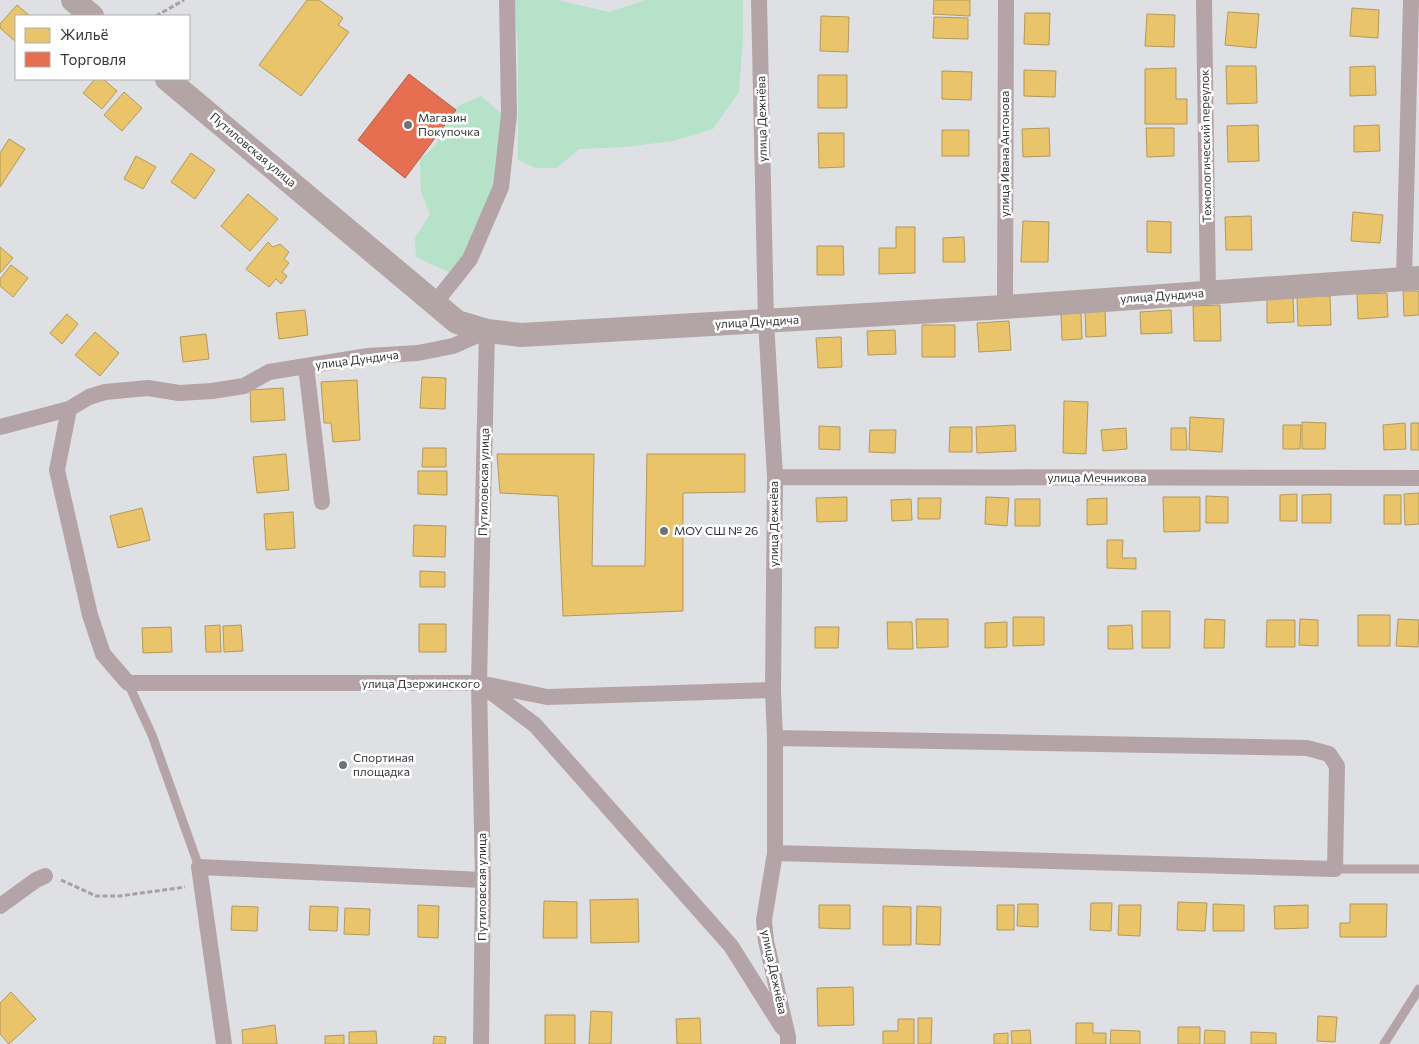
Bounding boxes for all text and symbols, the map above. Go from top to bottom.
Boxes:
legend [15,15,190,80]
text: Жильё [60,25,108,43]
text: Торговля [60,50,126,68]
street label: Технологический переулок [1197,69,1213,223]
street label: улица Дежнёва [753,76,769,162]
street label: улица Ивана Антонова [997,91,1011,217]
street label: Путиловская улица [208,109,300,189]
place label: Магазин Покупочка [418,110,480,138]
marker: Магазин Покупочка [402,119,414,131]
street label: улица Дундича [1120,285,1204,305]
street label: улица Дундича [715,312,799,330]
street label: улица Дундича [314,347,399,371]
street label: Путиловская улица [475,428,491,536]
street label: улица Мечникова [1048,470,1146,484]
street label: улица Дежнёва [766,481,780,567]
place label: МОУ СШ № 26 [674,523,758,537]
marker: МОУ СШ № 26 [658,525,670,537]
street label: улица Дзержинского [362,676,480,690]
place label: Спортиная площадка [353,750,414,778]
marker: Спортиная площадка [337,759,349,771]
street label: Путиловская улица [474,833,488,941]
street label: улица Дежнёва [759,928,791,1015]

